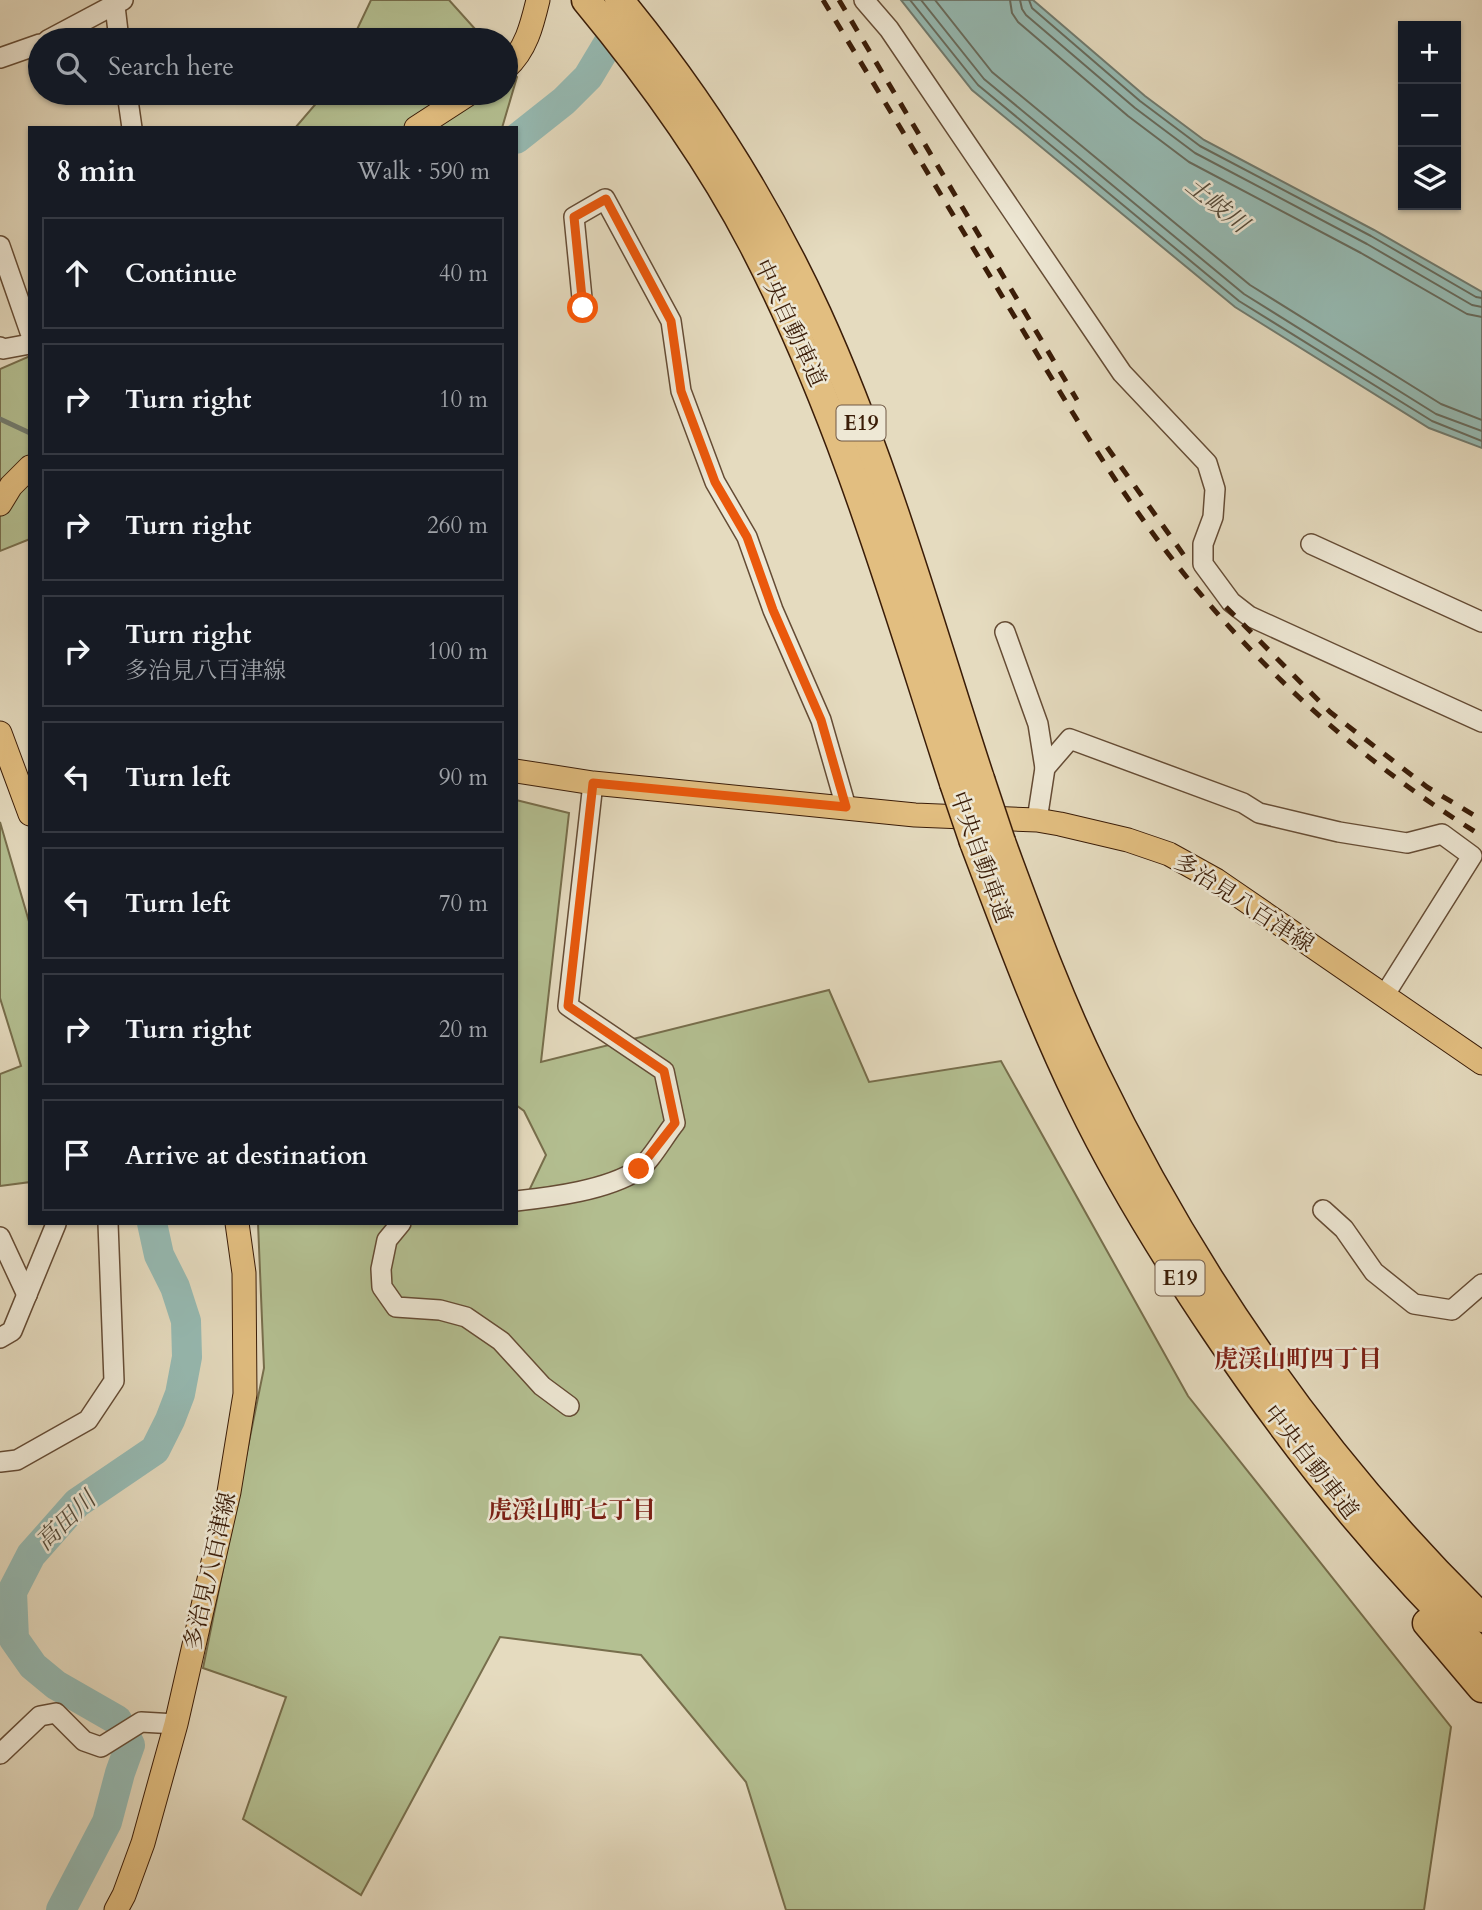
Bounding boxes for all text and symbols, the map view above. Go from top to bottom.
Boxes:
map controls [1398,21,1461,210]
button: + [1398,21,1461,84]
search box [28,28,518,105]
icon: search [52,48,90,86]
text: Search here [108,49,234,84]
button: − [1398,84,1461,147]
button: layers [1398,147,1461,210]
text: 8 min [56,151,136,192]
text: Walk · 590 m [357,156,490,187]
water label: 土岐川 [1179,170,1258,242]
icon: ahead [58,254,96,292]
street label: 中央自動車道 [747,254,833,392]
text: Continue [125,256,237,291]
text: 40 m [439,258,488,289]
route start [567,292,598,323]
icon: right [58,380,96,418]
text: Turn right [125,382,252,417]
text: 10 m [439,384,488,415]
road number: E19 [836,406,886,440]
icon: right [58,506,96,544]
text: Turn right [125,508,252,543]
text: 260 m [427,510,488,541]
text: Turn right [125,617,252,652]
icon: right [58,632,96,670]
text: 100 m [427,636,488,667]
text: 多治見八百津線 [125,655,286,686]
icon: left [58,758,96,796]
text: Turn left [125,760,230,795]
text: 90 m [439,762,488,793]
street label: 中央自動車道 [943,787,1019,927]
street label: 多治見八百津線 [1168,846,1320,960]
icon: left [58,884,96,922]
text: Turn left [125,886,230,921]
text: 70 m [439,888,488,919]
icon: right [58,1010,96,1048]
text: Turn right [125,1012,252,1047]
text: 20 m [439,1014,488,1045]
icon: arrive [58,1136,96,1174]
text: Arrive at destination [125,1138,368,1173]
route end [623,1153,654,1184]
road number: E19 [1156,1260,1204,1296]
district label: 虎渓山町四丁目 [1214,1343,1382,1376]
street label: 中央自動車道 [1256,1398,1366,1526]
water label: 高田川 [29,1482,106,1558]
street label: 多治見八百津線 [177,1489,243,1653]
district label: 虎渓山町七丁目 [488,1494,656,1527]

